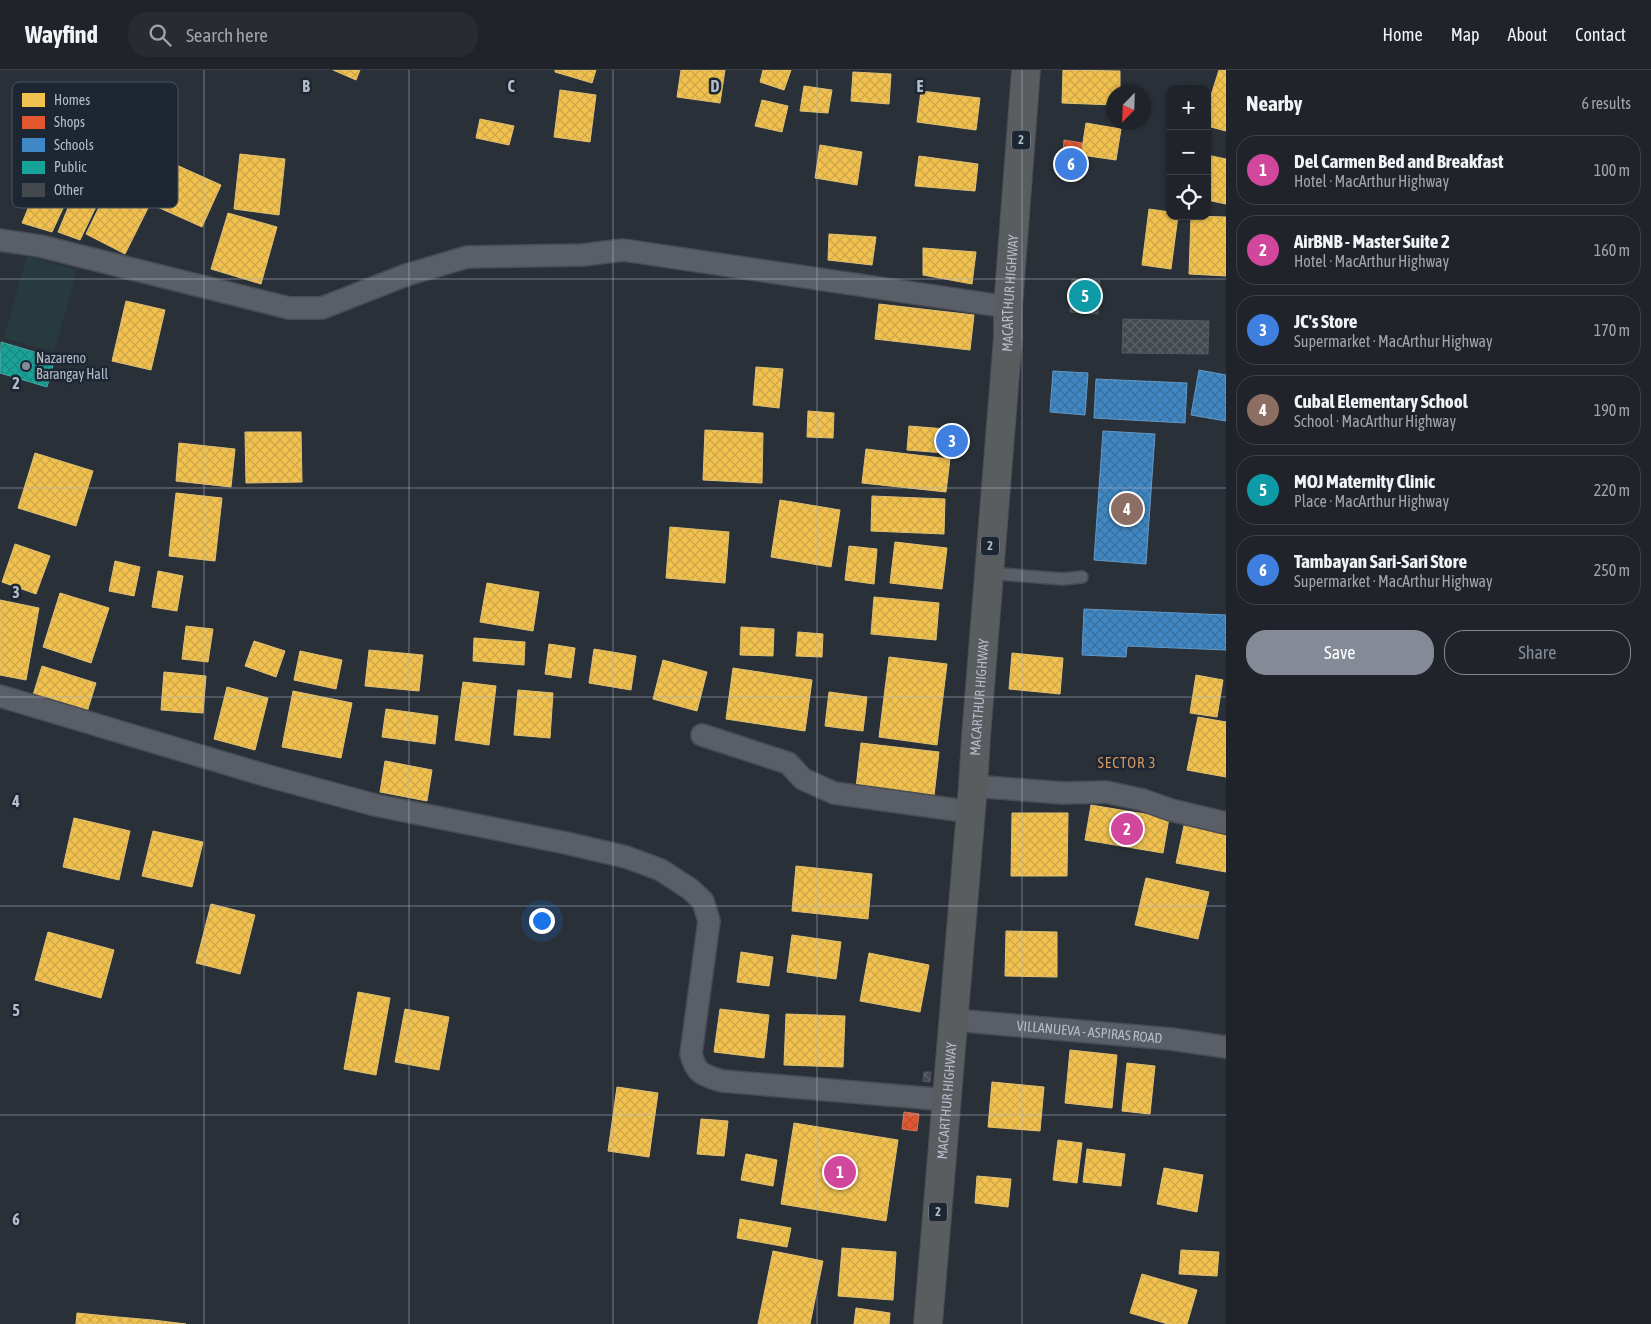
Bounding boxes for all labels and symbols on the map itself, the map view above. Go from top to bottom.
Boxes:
text: B [302,77,310,95]
text: C [507,77,515,95]
text: D [711,77,720,95]
text: E [917,77,924,95]
legend [12,82,178,208]
north arrow [1106,85,1151,130]
text: Homes [54,92,90,108]
text: Shops [54,114,85,130]
road number: 2 [1012,130,1030,150]
text: Schools [54,137,94,153]
pin: 6 [1055,145,1087,183]
text: Public [54,159,87,175]
text: Other [54,182,84,198]
street label: MACARTHUR HIGHWAY [999,233,1022,353]
pin: 5 [1069,277,1101,315]
place label: Nazareno Barangay Hall [36,350,109,382]
marker: Nazareno Barangay Hall [20,360,32,372]
text: 2 [12,374,20,392]
pin: 3 [936,422,968,460]
pin: 4 [1111,490,1143,528]
road number: 2 [981,536,999,556]
text: 3 [12,583,20,601]
street label: MACARTHUR HIGHWAY [967,637,992,756]
district label: SECTOR 3 [1097,754,1157,771]
text: 4 [11,792,20,810]
pin: 2 [1111,810,1143,848]
your location [529,908,555,934]
text: 5 [12,1001,20,1019]
street label: VILLANUEVA - ASPIRAS ROAD [1016,1018,1163,1046]
street label: MACARTHUR HIGHWAY [934,1041,960,1160]
pin: 1 [824,1153,856,1191]
road number: 2 [929,1202,947,1222]
text: 6 [12,1210,20,1228]

